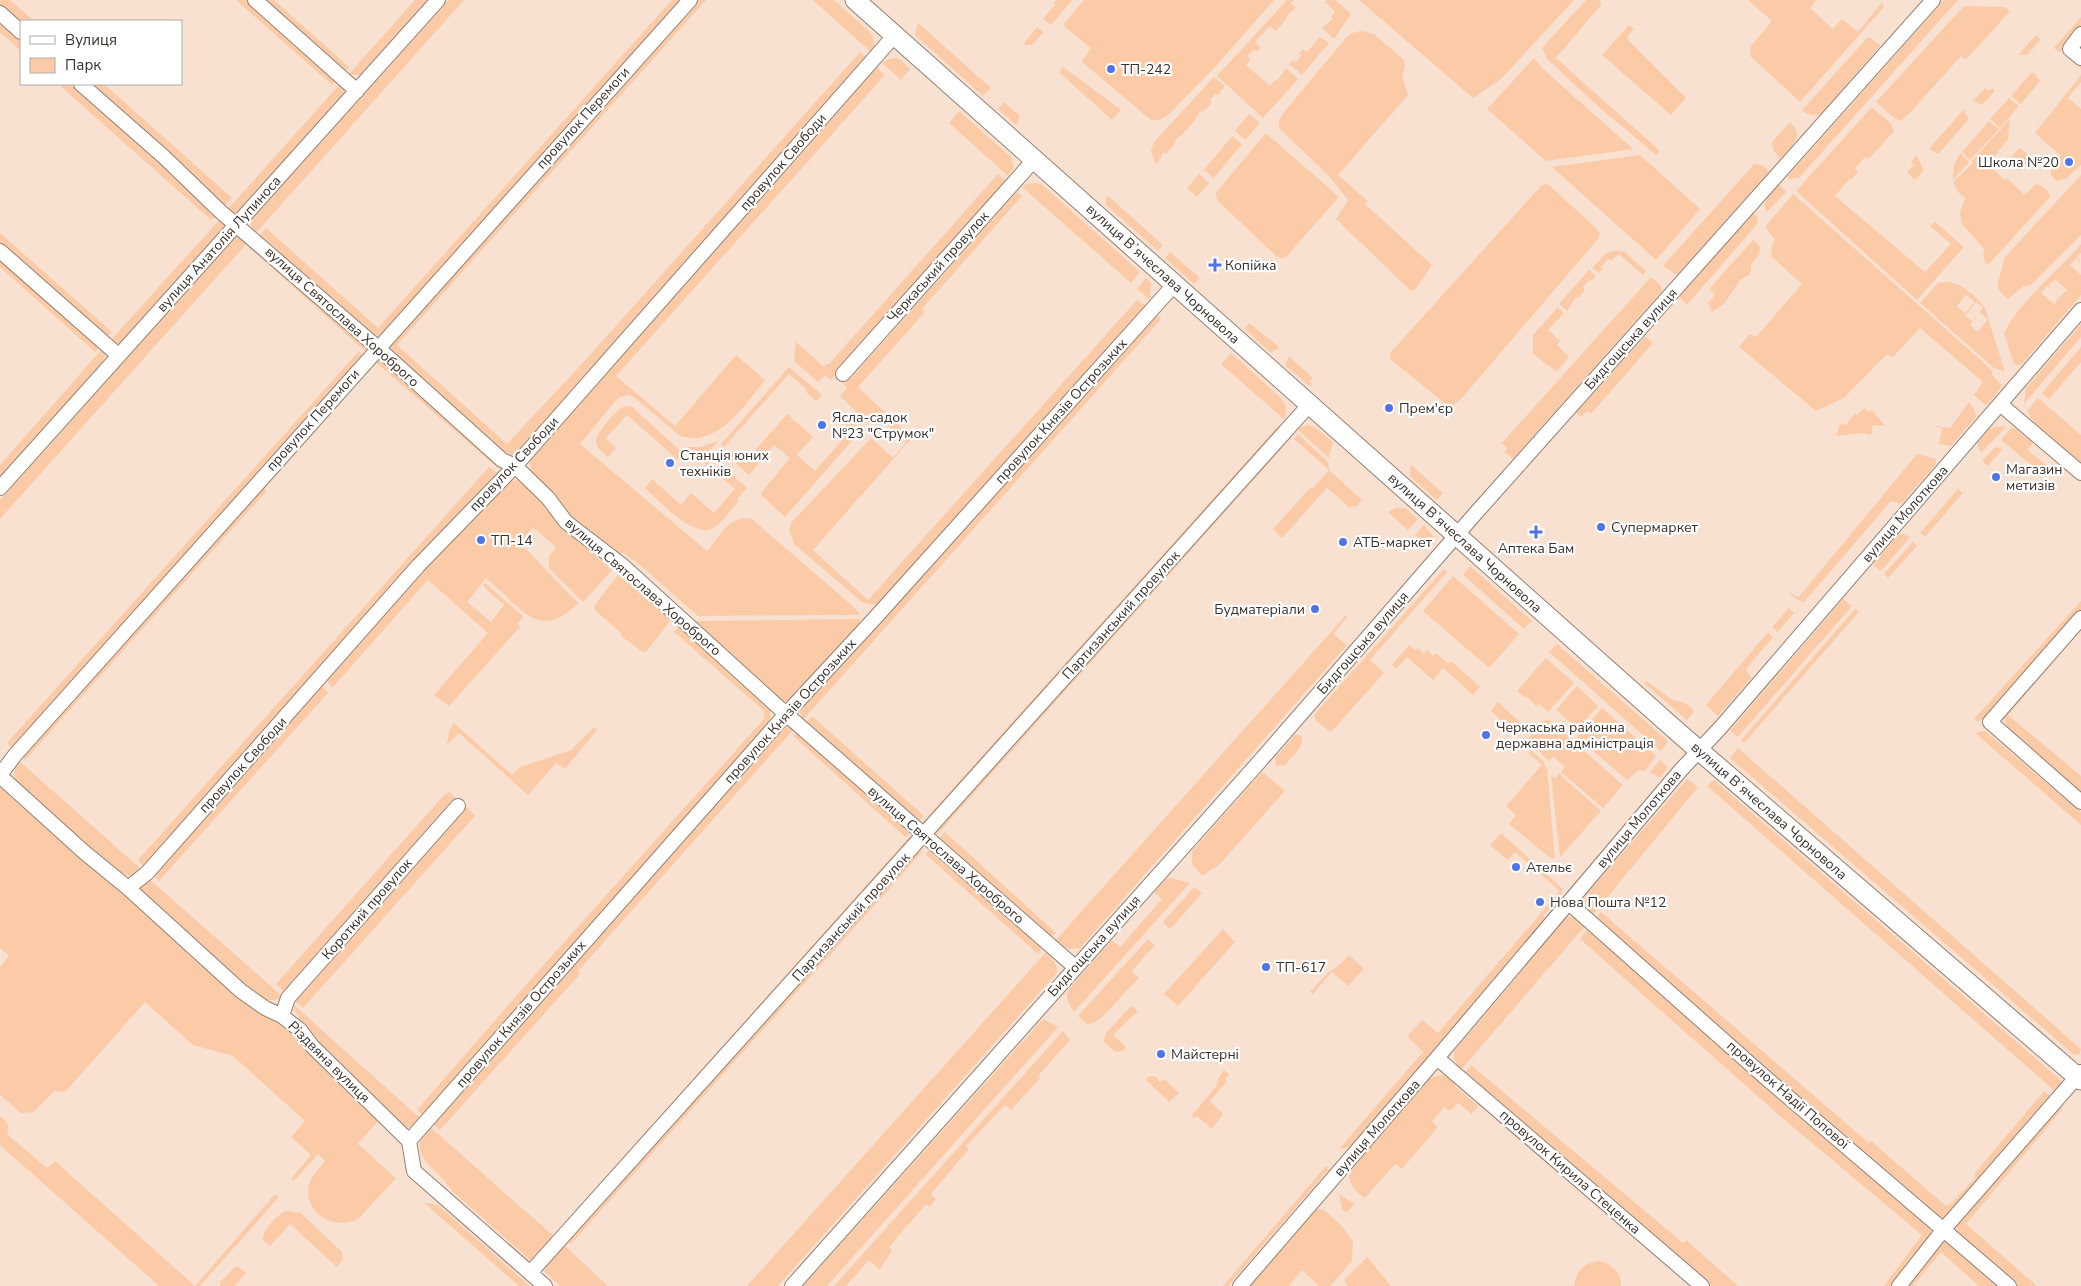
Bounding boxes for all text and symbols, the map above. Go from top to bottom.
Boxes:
legend [20,20,182,85]
text: Вулиця [65,30,117,50]
text: Парк [65,55,101,75]
place label: ТП-242 [1121,60,1171,79]
street label: провулок Перемоги [532,63,634,173]
marker: ТП-242 [1105,63,1117,75]
street label: провулок Свободи [735,109,831,215]
place label: Школа №20 [1978,153,2059,172]
marker: Школа №20 [2063,156,2075,168]
street label: вулиця Анатолія Лупиноса [153,172,285,316]
street label: вулиця Вʼячеслава Чорновола [1082,200,1244,348]
street label: Черкаський провулок [883,207,994,327]
street label: вулиця Святослава Хороброго [261,243,423,391]
place label: Копійка [1225,256,1276,275]
marker: Копійка [1209,259,1221,271]
street label: Бидгощська вулиця [1580,284,1682,394]
street label: провулок Князів Острозьких [991,334,1132,488]
street label: провулок Перемоги [262,365,364,475]
place label: Прем'єр [1399,399,1453,418]
marker: Прем'єр [1383,402,1395,414]
place label: Ясла-садок №23 "Струмок" [832,408,934,443]
street label: провулок Свободи [465,412,563,516]
marker: Ясла-садок №23 "Струмок" [816,419,828,431]
place label: Станція юних техніків [680,446,769,481]
marker: Станція юних техніків [664,457,676,469]
place label: Магазин метизів [2006,460,2063,495]
street label: вулиця Молоткова [1858,461,1952,567]
street label: вулиця Вʼячеслава Чорновола [1384,469,1546,617]
marker: Магазин метизів [1990,471,2002,483]
street label: вулиця Святослава Хороброго [561,514,725,660]
place label: Супермаркет [1611,518,1699,537]
marker: Супермаркет [1595,521,1607,533]
marker: Аптека Бам [1530,526,1542,538]
place label: ТП-14 [491,531,533,550]
place label: АТБ-маркет [1353,533,1433,552]
marker: ТП-14 [475,534,487,546]
marker: АТБ-маркет [1337,536,1349,548]
place label: Аптека Бам [1498,539,1574,558]
street label: Партизанський провулок [1058,546,1184,684]
street label: Бидгощська вулиця [1313,587,1413,699]
place label: Будматеріали [1214,600,1305,619]
marker: Будматеріали [1309,603,1321,615]
street label: провулок Князів Острозьких [720,634,861,788]
street label: провулок Свободи [195,713,291,817]
place label: Черкаська районна державна адміністрація [1496,718,1654,753]
marker: Черкаська районна державна адміністрація [1480,729,1492,741]
street label: вулиця Вʼячеслава Чорновола [1687,738,1851,884]
street label: вулиця Молоткова [1592,766,1686,872]
street label: вулиця Святослава Хороброго [864,782,1028,928]
street label: Партизанський провулок [788,848,914,986]
street label: Короткий провулок [318,854,417,964]
place label: Ательє [1526,858,1572,877]
marker: Ательє [1510,861,1522,873]
street label: Бидгощська вулиця [1043,891,1145,1001]
place label: Нова Пошта №12 [1550,893,1666,912]
marker: Нова Пошта №12 [1534,896,1546,908]
street label: провулок Князів Острозьких [452,936,591,1092]
place label: ТП-617 [1276,958,1326,977]
marker: ТП-617 [1260,961,1272,973]
street label: Різдвяна вулиця [284,1017,374,1107]
street label: провулок Надії Попової [1723,1037,1854,1154]
place label: Майстерні [1171,1045,1239,1064]
marker: Майстерні [1155,1048,1167,1060]
street label: вулиця Молоткова [1330,1075,1424,1181]
street label: провулок Кирила Стеценка [1495,1105,1645,1239]

